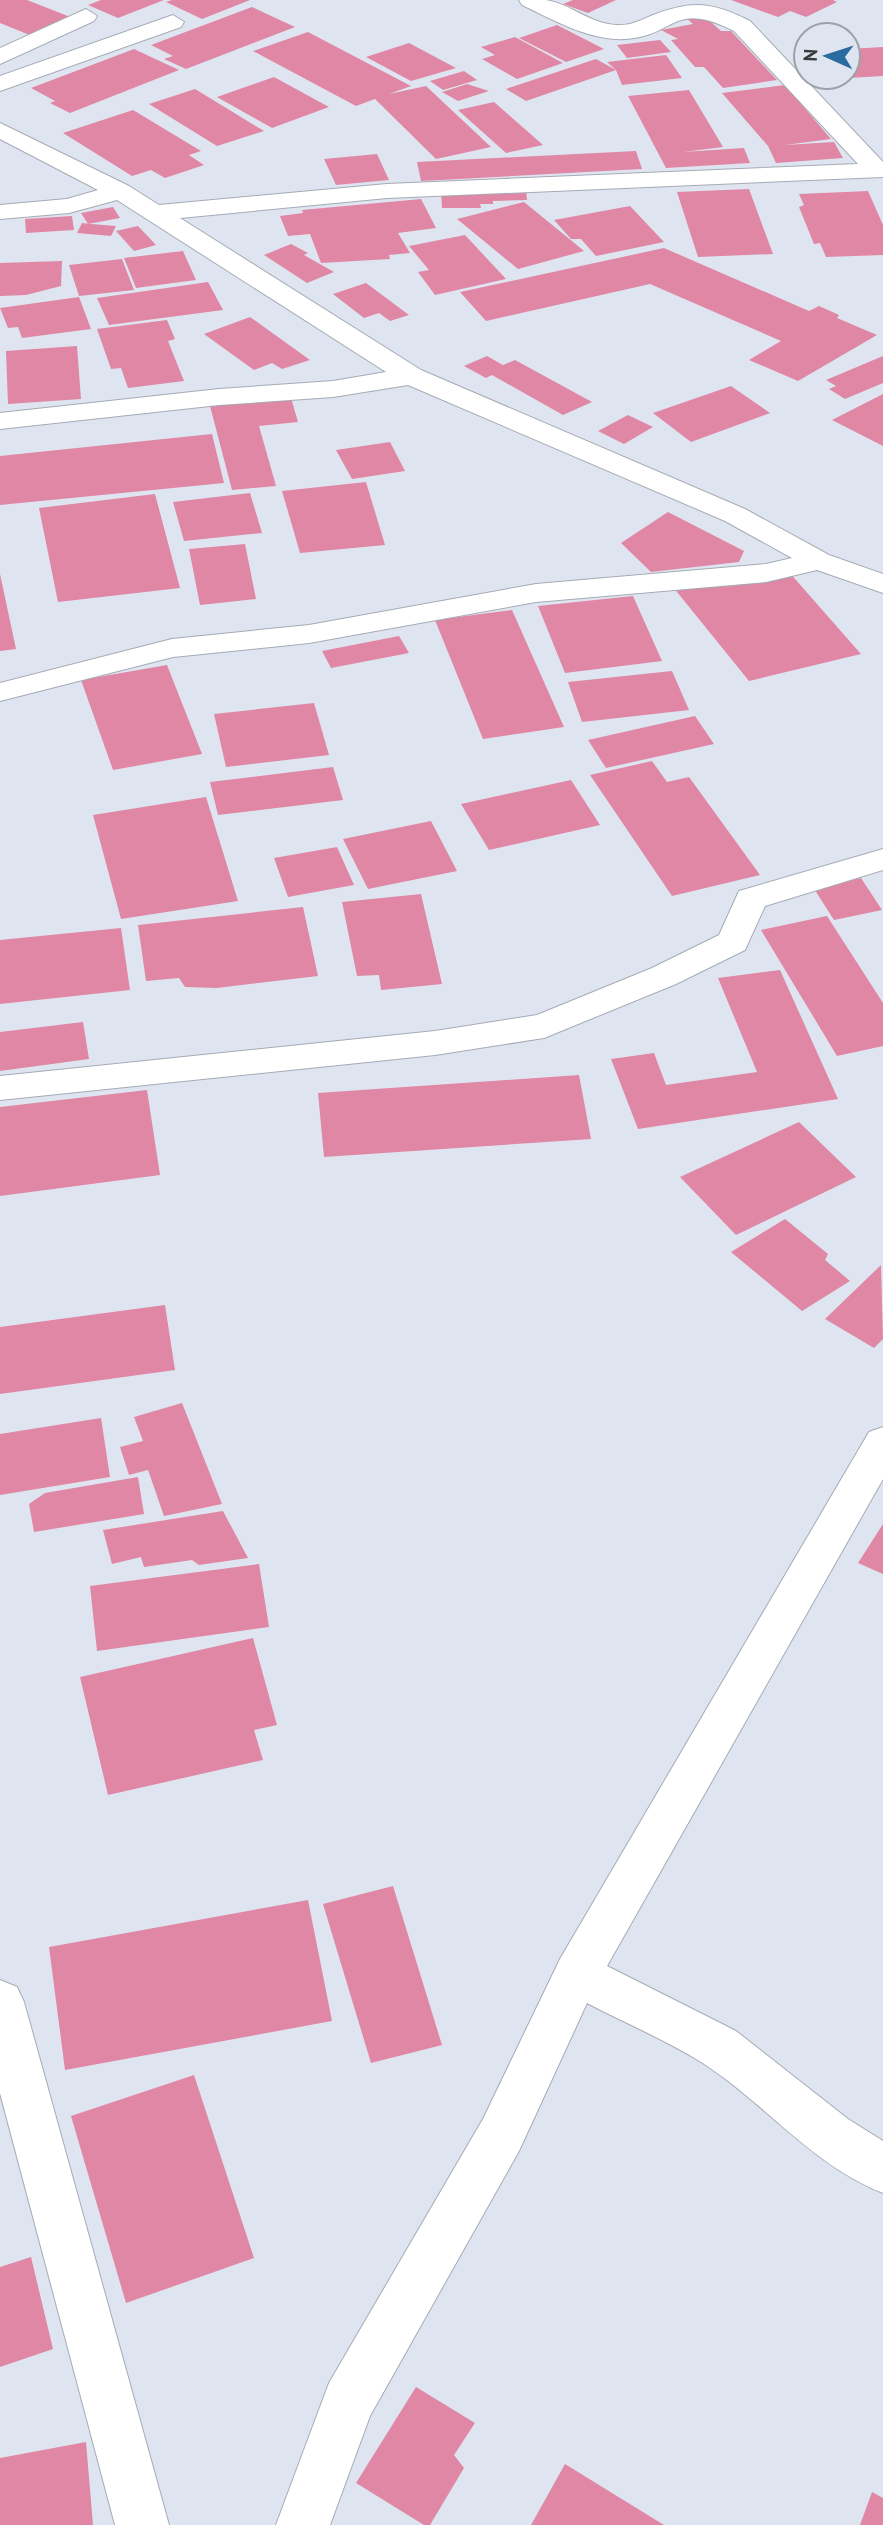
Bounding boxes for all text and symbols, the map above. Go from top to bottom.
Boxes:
north arrow [792,21,862,91]
text: N [798,48,822,62]

